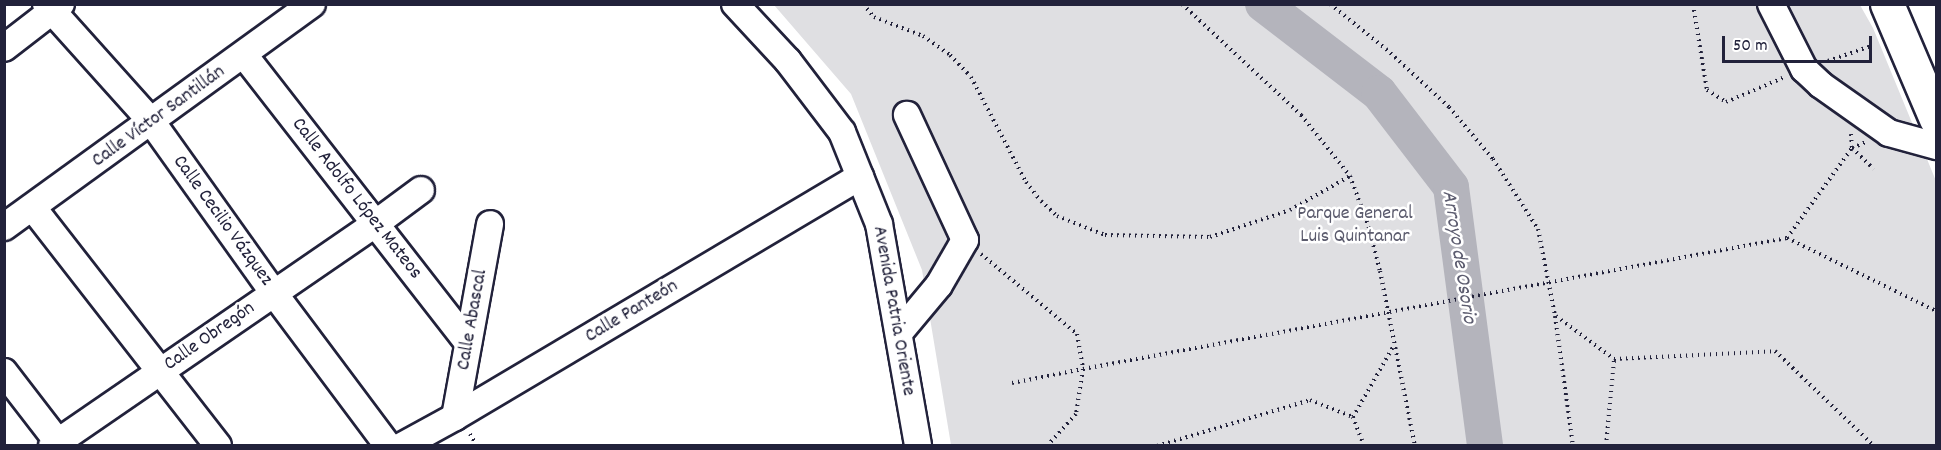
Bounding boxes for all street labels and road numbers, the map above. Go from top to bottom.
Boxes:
street label: Calle Víctor Santillán [88,61,230,173]
street label: Calle Adolfo López Mateos [285,113,427,285]
street label: Calle Cecilio Vázquez [167,151,277,291]
street label: Avenida Patria Oriente [866,224,920,398]
street label: Calle Abascal [452,268,494,372]
street label: Calle Panteón [581,275,683,349]
street label: Calle Obregón [160,297,260,377]

